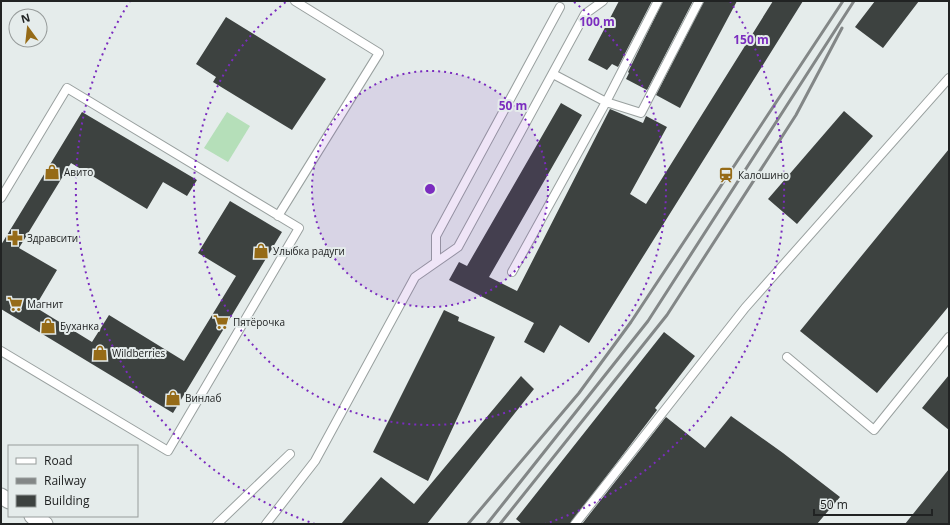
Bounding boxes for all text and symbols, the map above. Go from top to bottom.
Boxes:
north arrow [8,8,48,48]
text: N [19,9,32,26]
text: 100 m [579,13,615,30]
text: 150 m [733,31,769,48]
text: 50 m [499,97,527,114]
shop icon: Авито [43,163,61,181]
place label: Авито [64,165,93,179]
station icon: Калошино [717,166,735,184]
place label: Калошино [738,168,789,182]
centre of rings [423,182,437,196]
pharmacy icon: Здравсити [6,229,24,247]
place label: Здравсити [27,231,78,245]
shop icon: Улыбка радуги [252,242,270,260]
place label: Улыбка радуги [273,244,345,258]
supermarket icon: Магнит [6,295,24,313]
place label: Магнит [27,297,64,311]
supermarket icon: Пятёрочка [212,313,230,331]
place label: Пятёрочка [233,315,285,329]
shop icon: Буханка [39,317,57,335]
place label: Буханка [60,319,99,333]
shop icon: Wildberries [91,344,109,362]
place label: Wildberries [112,346,165,360]
shop icon: Винлаб [164,389,182,407]
place label: Винлаб [185,391,221,405]
legend [8,445,138,517]
text: Road [44,452,73,469]
text: Railway [44,472,87,489]
scale bar [814,491,932,517]
text: Building [44,492,90,509]
text: 50 m [820,496,848,513]

